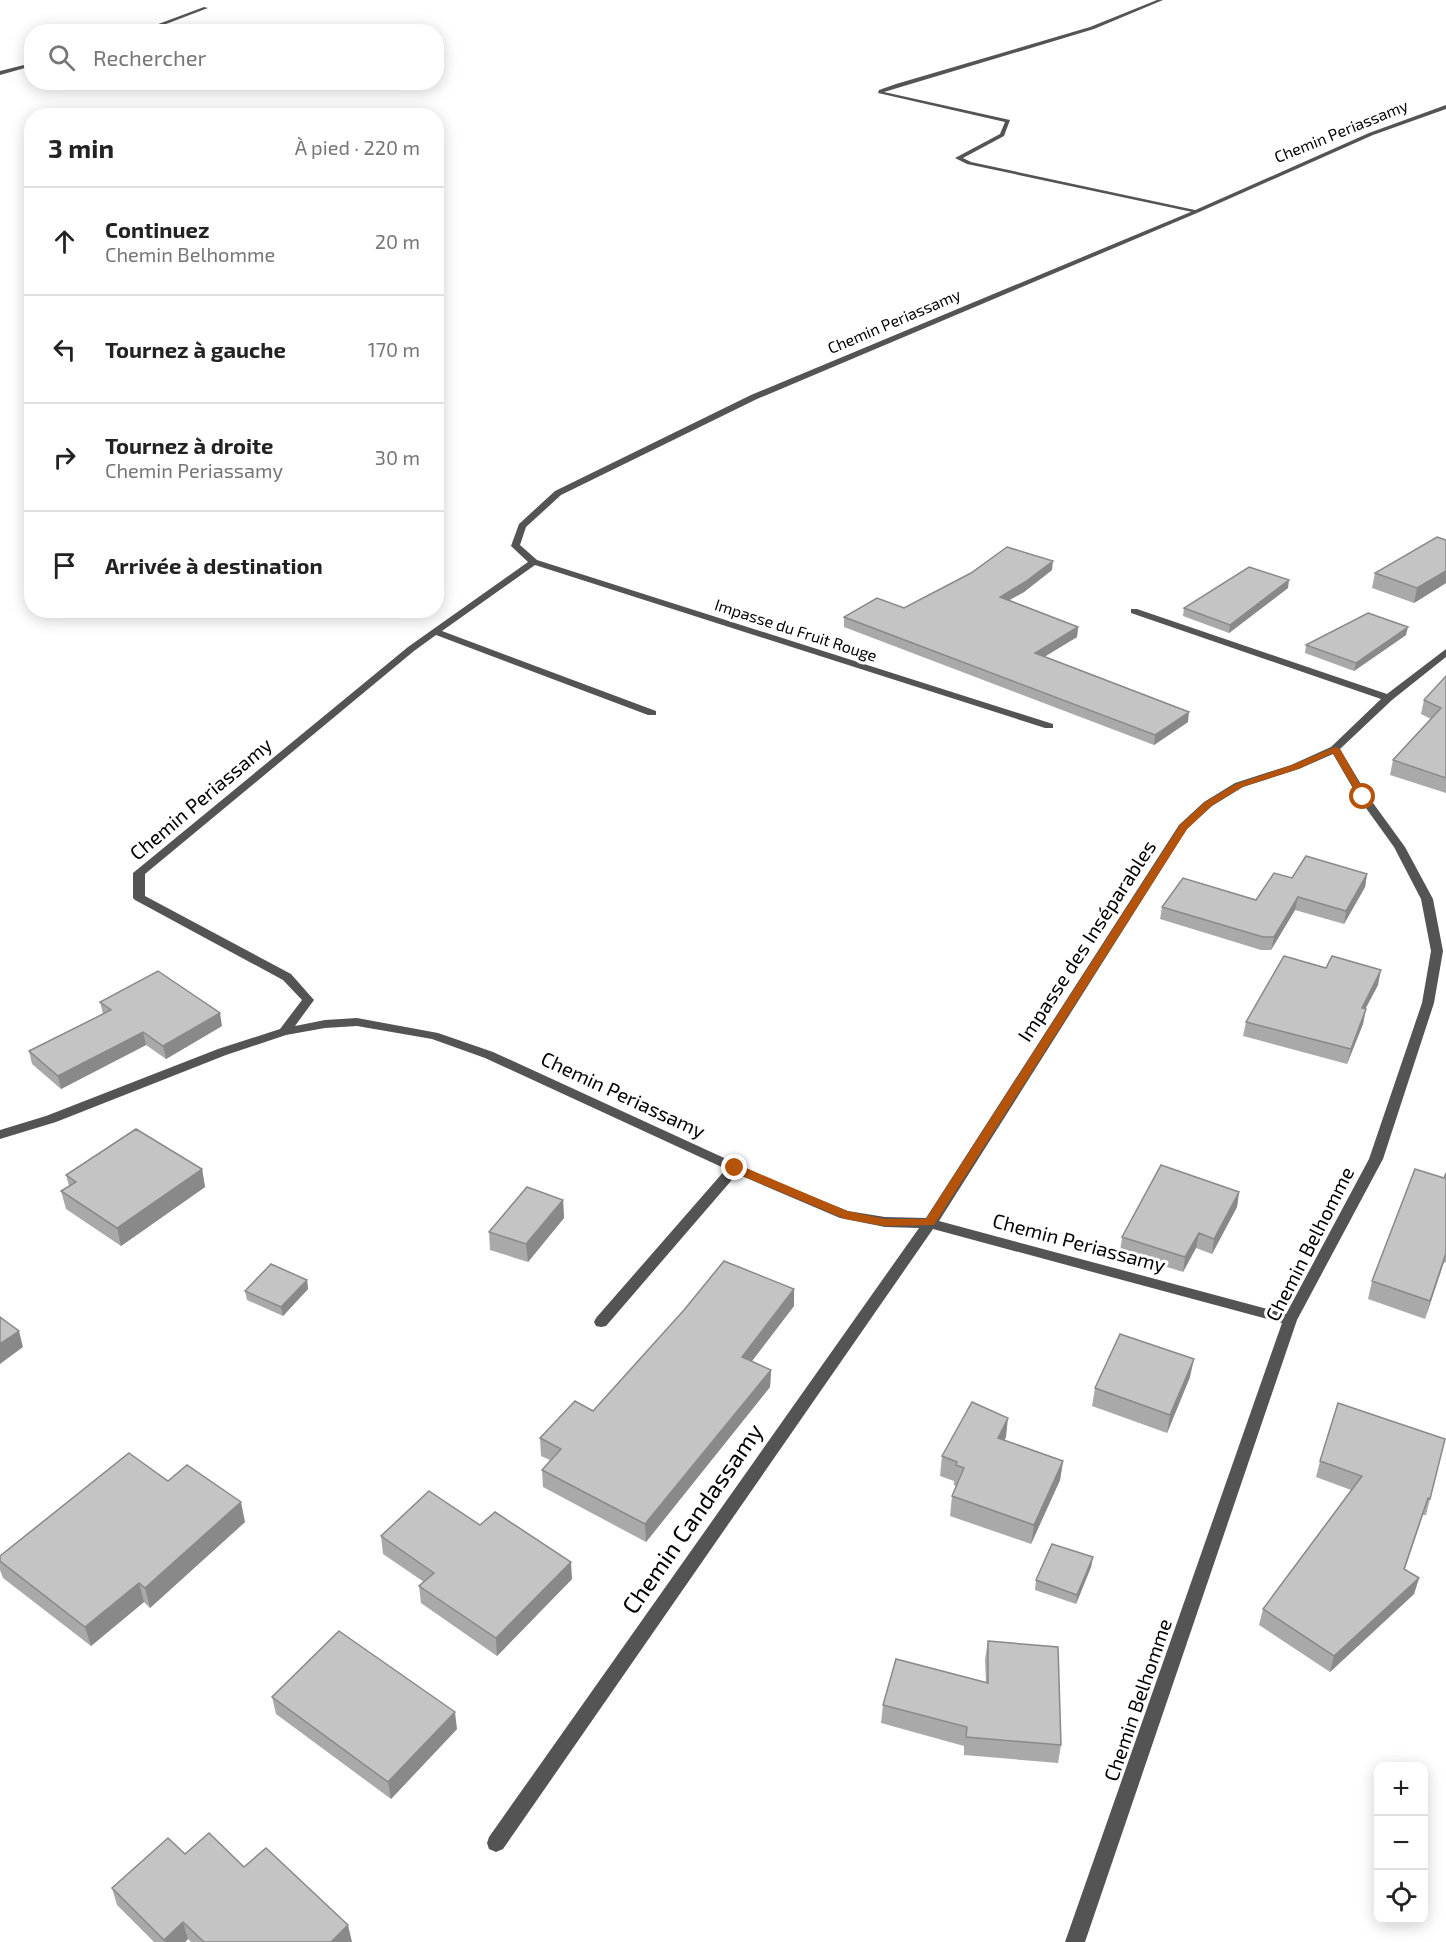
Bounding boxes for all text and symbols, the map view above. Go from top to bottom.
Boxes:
search box [24,24,444,90]
icon: search [45,41,78,74]
text: Rechercher [93,44,206,70]
street label: Chemin Periassamy [1271,95,1411,166]
text: 3 min [48,132,114,163]
text: À pied · 220 m [295,135,420,159]
text: Continuez [105,216,209,242]
icon: ahead [48,225,81,258]
text: 20 m [375,229,420,253]
text: Chemin Belhomme [105,242,275,266]
street label: Chemin Periassamy [825,284,964,357]
icon: left [48,333,81,366]
text: Tournez à gauche [105,336,286,362]
text: 170 m [368,337,420,361]
text: Tournez à droite [105,432,274,458]
icon: right [48,441,81,474]
text: 30 m [375,445,420,469]
text: Chemin Periassamy [105,458,283,482]
icon: arrive [48,549,81,582]
text: Arrivée à destination [105,552,323,578]
street label: Impasse du Fruit Rouge [713,594,880,665]
street label: Chemin Periassamy [124,732,277,865]
route start [1349,783,1375,809]
street label: Impasse des Inséparables [1012,835,1160,1046]
street label: Chemin Periassamy [538,1046,710,1143]
route end [721,1154,747,1180]
street label: Chemin Belhomme [1260,1162,1358,1325]
street label: Chemin Periassamy [990,1207,1169,1277]
street label: Chemin Candassamy [615,1417,769,1619]
street label: Chemin Belhomme [1098,1615,1176,1784]
map controls [1374,1762,1428,1924]
button: + [1374,1762,1428,1816]
button: − [1374,1816,1428,1870]
button: locate [1374,1870,1428,1924]

